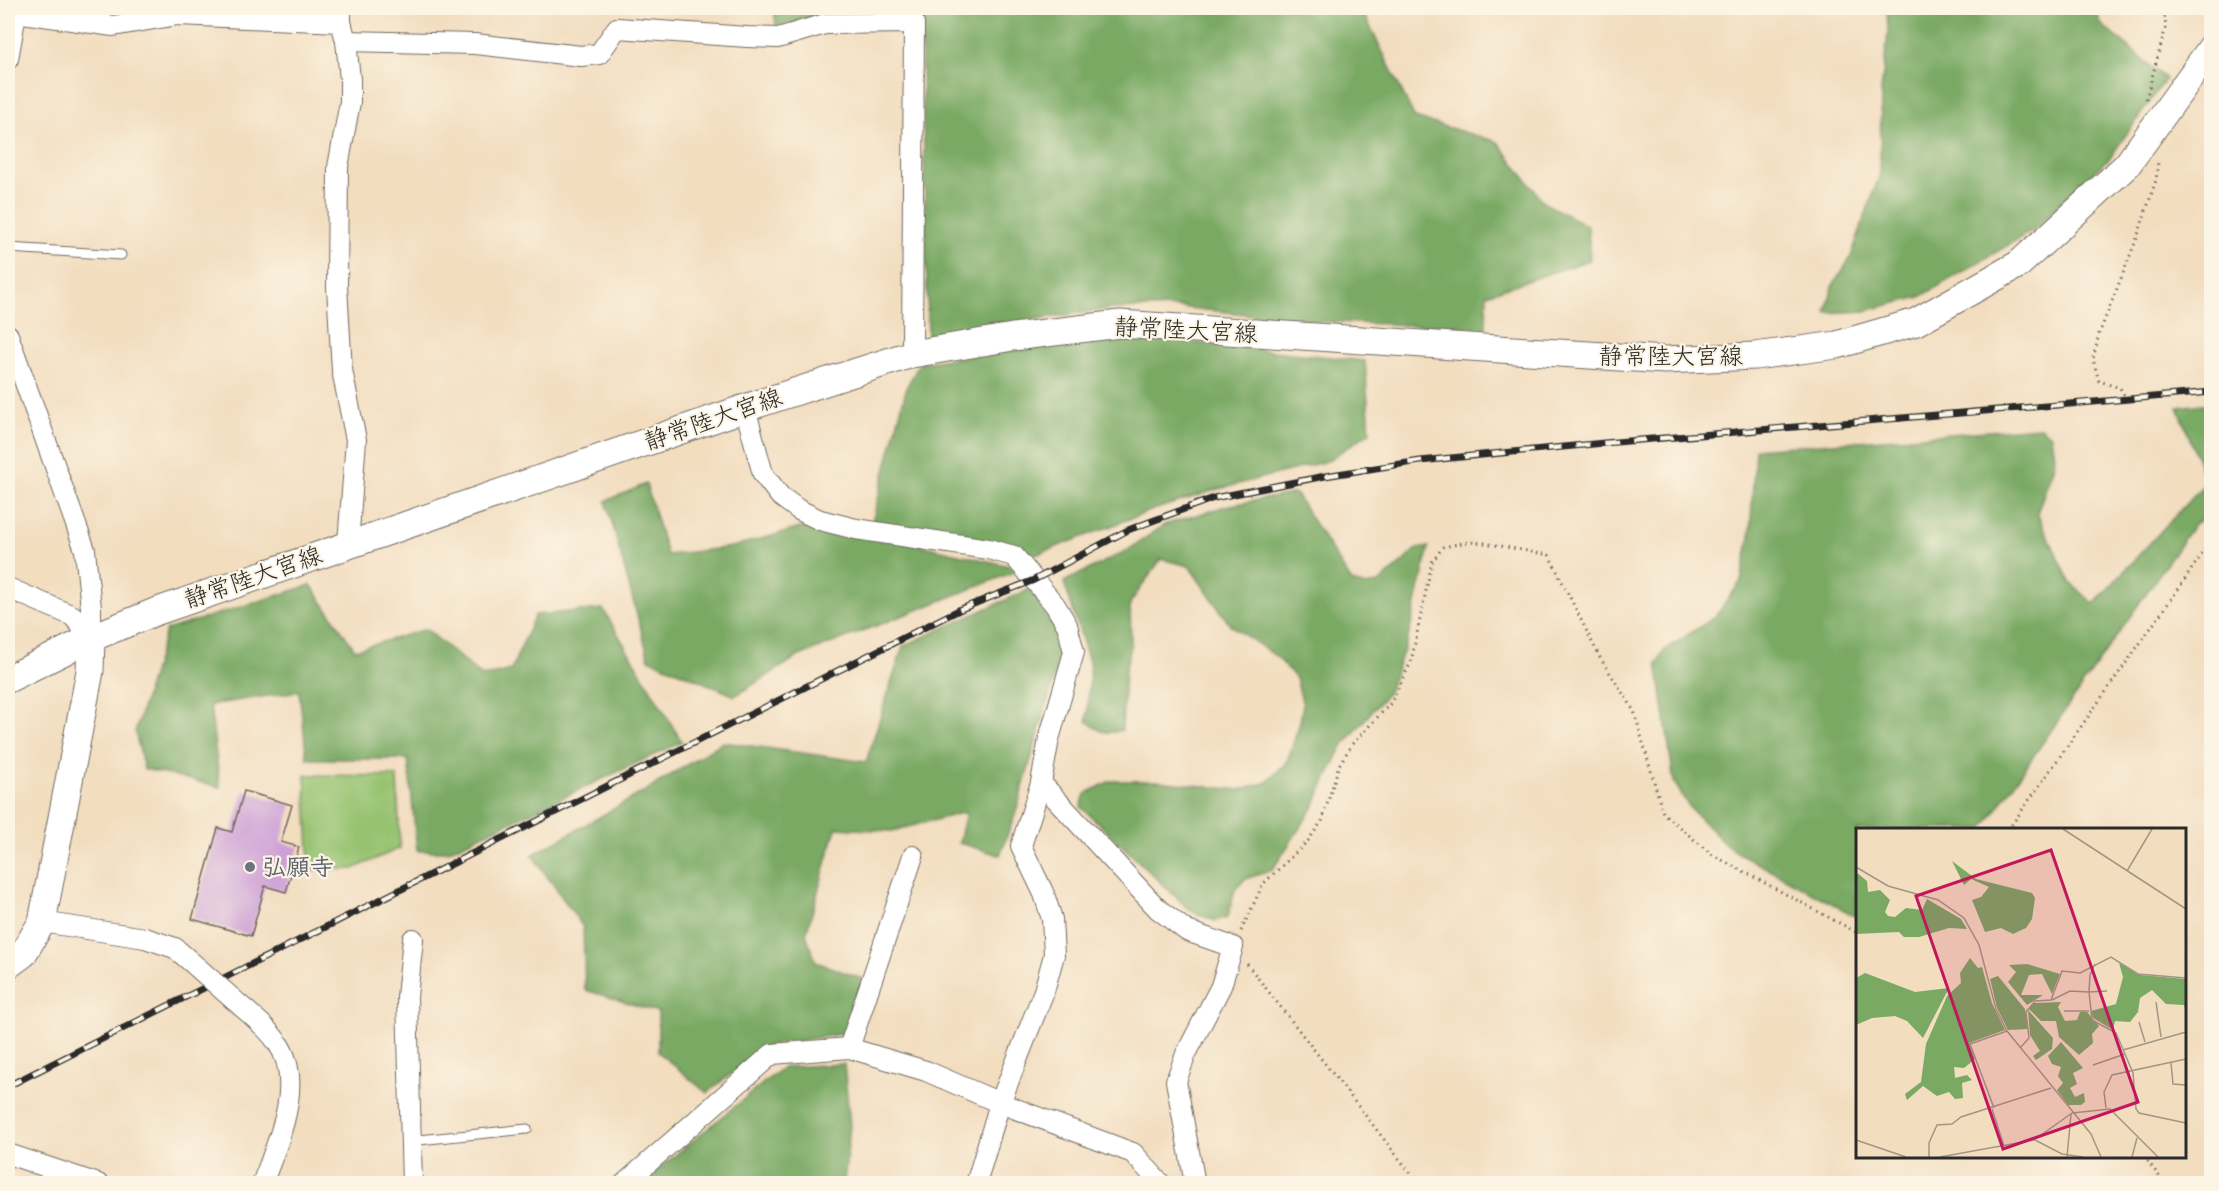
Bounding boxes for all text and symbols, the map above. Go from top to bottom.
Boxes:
street label: 静常陸大宮線 [1113,311,1259,349]
street label: 静常陸大宮線 [1599,341,1743,371]
street label: 静常陸大宮線 [640,381,786,457]
street label: 静常陸大宮線 [180,539,326,615]
inset map [1856,828,2186,1158]
place label: 弘願寺 [262,852,334,882]
marker: 弘願寺 [243,860,257,874]

